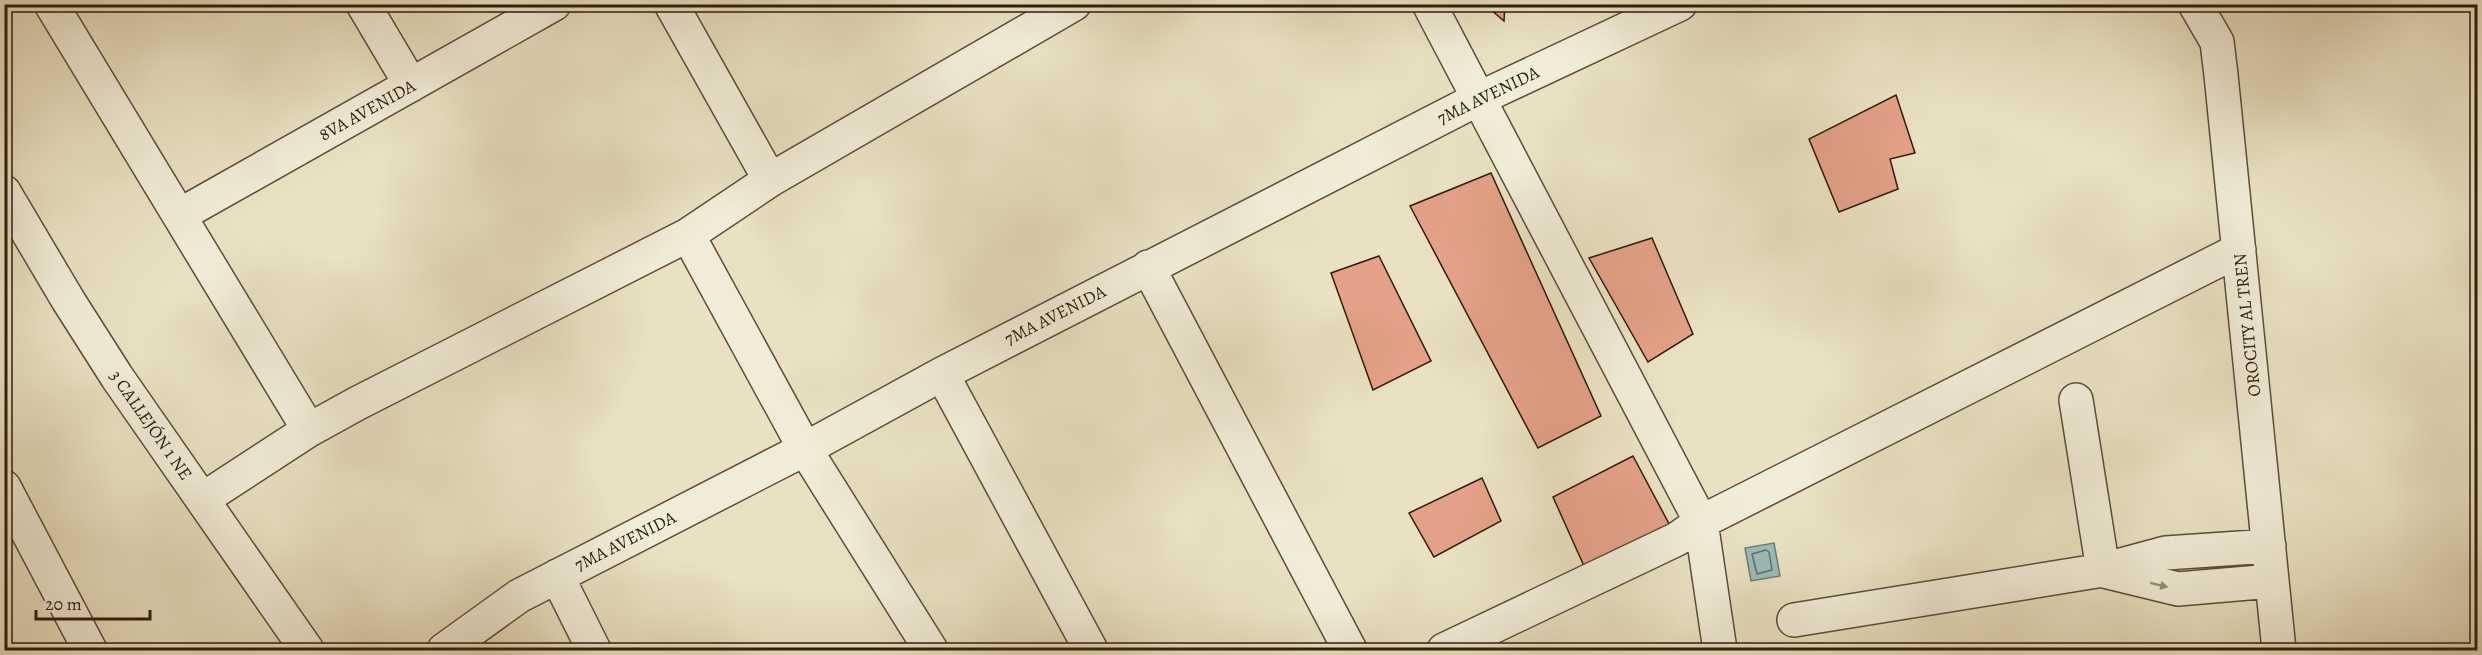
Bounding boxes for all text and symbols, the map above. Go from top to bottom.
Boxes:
street label: 7MA AVENIDA [1433,60,1543,130]
street label: 8VA AVENIDA [314,73,420,146]
street label: OROCITY AL TREN [2228,252,2266,398]
street label: 7MA AVENIDA [1000,279,1110,351]
street label: 3 CALLEJÓN 1 NE [104,365,198,485]
street label: 7MA AVENIDA [570,505,680,577]
one-way arrow [2150,580,2169,590]
scale bar [36,583,150,621]
text: 20 m [45,592,82,616]

